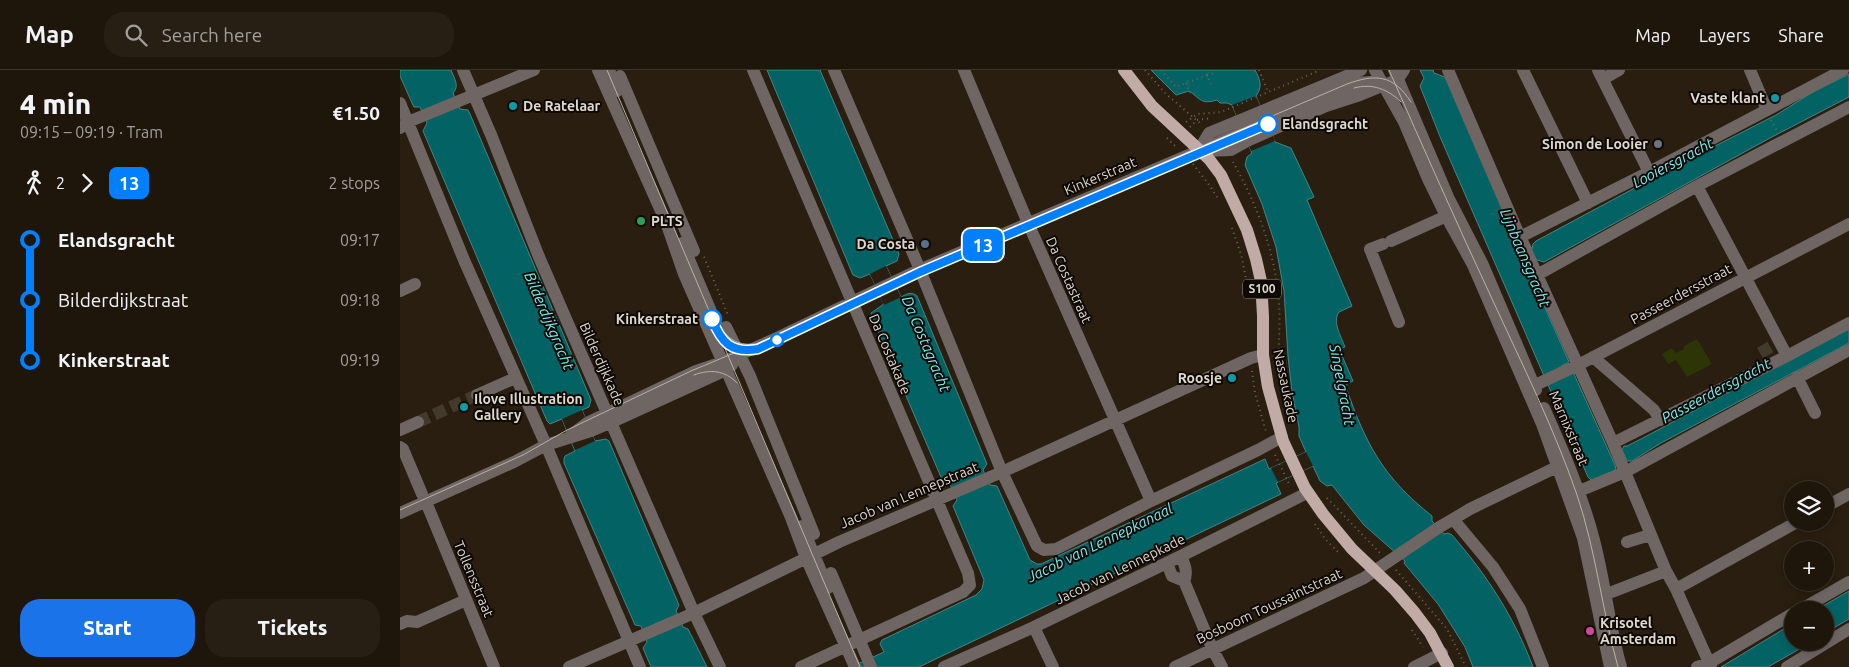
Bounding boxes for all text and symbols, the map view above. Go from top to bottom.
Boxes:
search box [104,12,454,57]
text: Map [25,21,74,48]
icon: search [122,21,150,49]
text: Search here [162,24,262,46]
text: Map [1635,25,1671,45]
text: Layers [1699,25,1750,45]
text: Share [1778,25,1824,45]
text: 4 min [20,88,91,119]
place label: Vaste klant [1690,90,1765,106]
marker: Vaste klant [1769,92,1781,104]
place label: De Ratelaar [523,98,601,114]
marker: De Ratelaar [507,100,519,112]
text: €1.50 [332,102,380,124]
marker: Elandsgracht [1258,114,1278,134]
place label: Elandsgracht [1282,116,1368,132]
text: 09:15 – 09:19 · Tram [20,123,163,141]
water label: Looiersgracht [1629,134,1716,191]
place label: Simon de Looier [1542,136,1648,152]
marker: Simon de Looier [1652,138,1664,150]
street label: Kinkerstraat [1062,153,1139,198]
icon: walk [20,169,48,197]
icon: forward [73,169,101,197]
text: 13 [119,173,139,193]
text: 2 [56,174,65,192]
text: 2 stops [328,174,380,192]
water label: Lijnbaansgracht [1497,206,1554,310]
place label: PLTS [651,213,683,229]
marker: PLTS [635,215,647,227]
text: Elandsgracht [58,229,175,251]
line badge: 13 [960,229,1006,261]
text: 09:17 [340,231,380,249]
street label: Da Costastraat [1043,234,1095,326]
text: 13 [973,235,993,255]
place label: Da Costa [857,236,915,252]
marker: Da Costa [919,238,931,250]
street label: Passeerdersstraat [1628,260,1735,327]
water label: Bilderdijkgracht [521,269,578,373]
road number: S100 [1243,280,1281,298]
text: Bilderdijkstraat [58,289,188,311]
text: 09:18 [340,291,380,309]
water label: Da Costagracht [899,293,954,394]
marker: Kinkerstraat [702,309,722,329]
place label: Kinkerstraat [616,311,698,327]
street label: Da Costakade [866,311,914,397]
street label: Bilderdijkkade [577,320,627,408]
unlabelled marker [770,333,784,347]
water label: Singelgracht [1326,342,1359,427]
street label: Nassaukade [1270,348,1302,424]
text: Kinkerstraat [58,349,170,371]
text: 09:19 [340,351,380,369]
water label: Passeerdersgracht [1658,355,1773,426]
place label: Roosje [1178,370,1222,386]
marker: Roosje [1226,372,1238,384]
street label: Marnixstraat [1546,388,1592,468]
place label: Ilove Illustration Gallery [474,391,583,423]
marker: Ilove Illustration Gallery [458,401,470,413]
street label: Jacob van Lennepstraat [837,458,981,531]
map controls [1784,481,1834,651]
button: layers [1784,481,1834,531]
water label: Jacob van Lennepkanaal [1023,500,1176,586]
street label: Jacob van Lennepkade [1053,531,1187,607]
street label: Tollensstraat [451,539,497,620]
button: + [1784,541,1834,591]
street label: Bosboom Toussaintstraat [1193,565,1345,647]
button: Start [20,599,195,657]
button: Tickets [205,599,380,657]
button: − [1784,601,1834,651]
place label: Krisotel Amsterdam [1600,615,1676,647]
marker: Krisotel Amsterdam [1584,625,1596,637]

